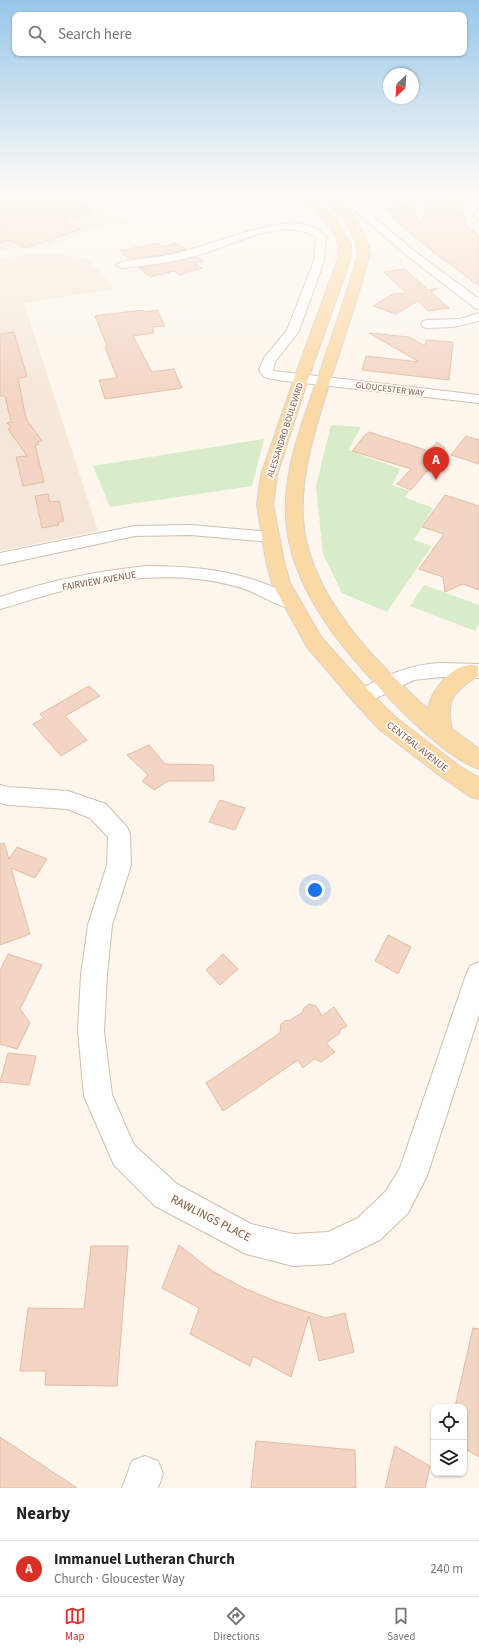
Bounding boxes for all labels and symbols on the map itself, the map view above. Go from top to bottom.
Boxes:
north arrow [383,68,419,104]
street label: GLOUCESTER WAY [355,379,425,400]
street label: ALESSANDRO BOULEVARD [264,381,307,479]
pin: A [423,447,449,480]
street label: FAIRVIEW AVENUE [61,568,137,594]
street label: CENTRAL AVENUE [384,718,451,775]
your location [305,880,325,900]
street label: RAWLINGS PLACE [168,1191,254,1246]

